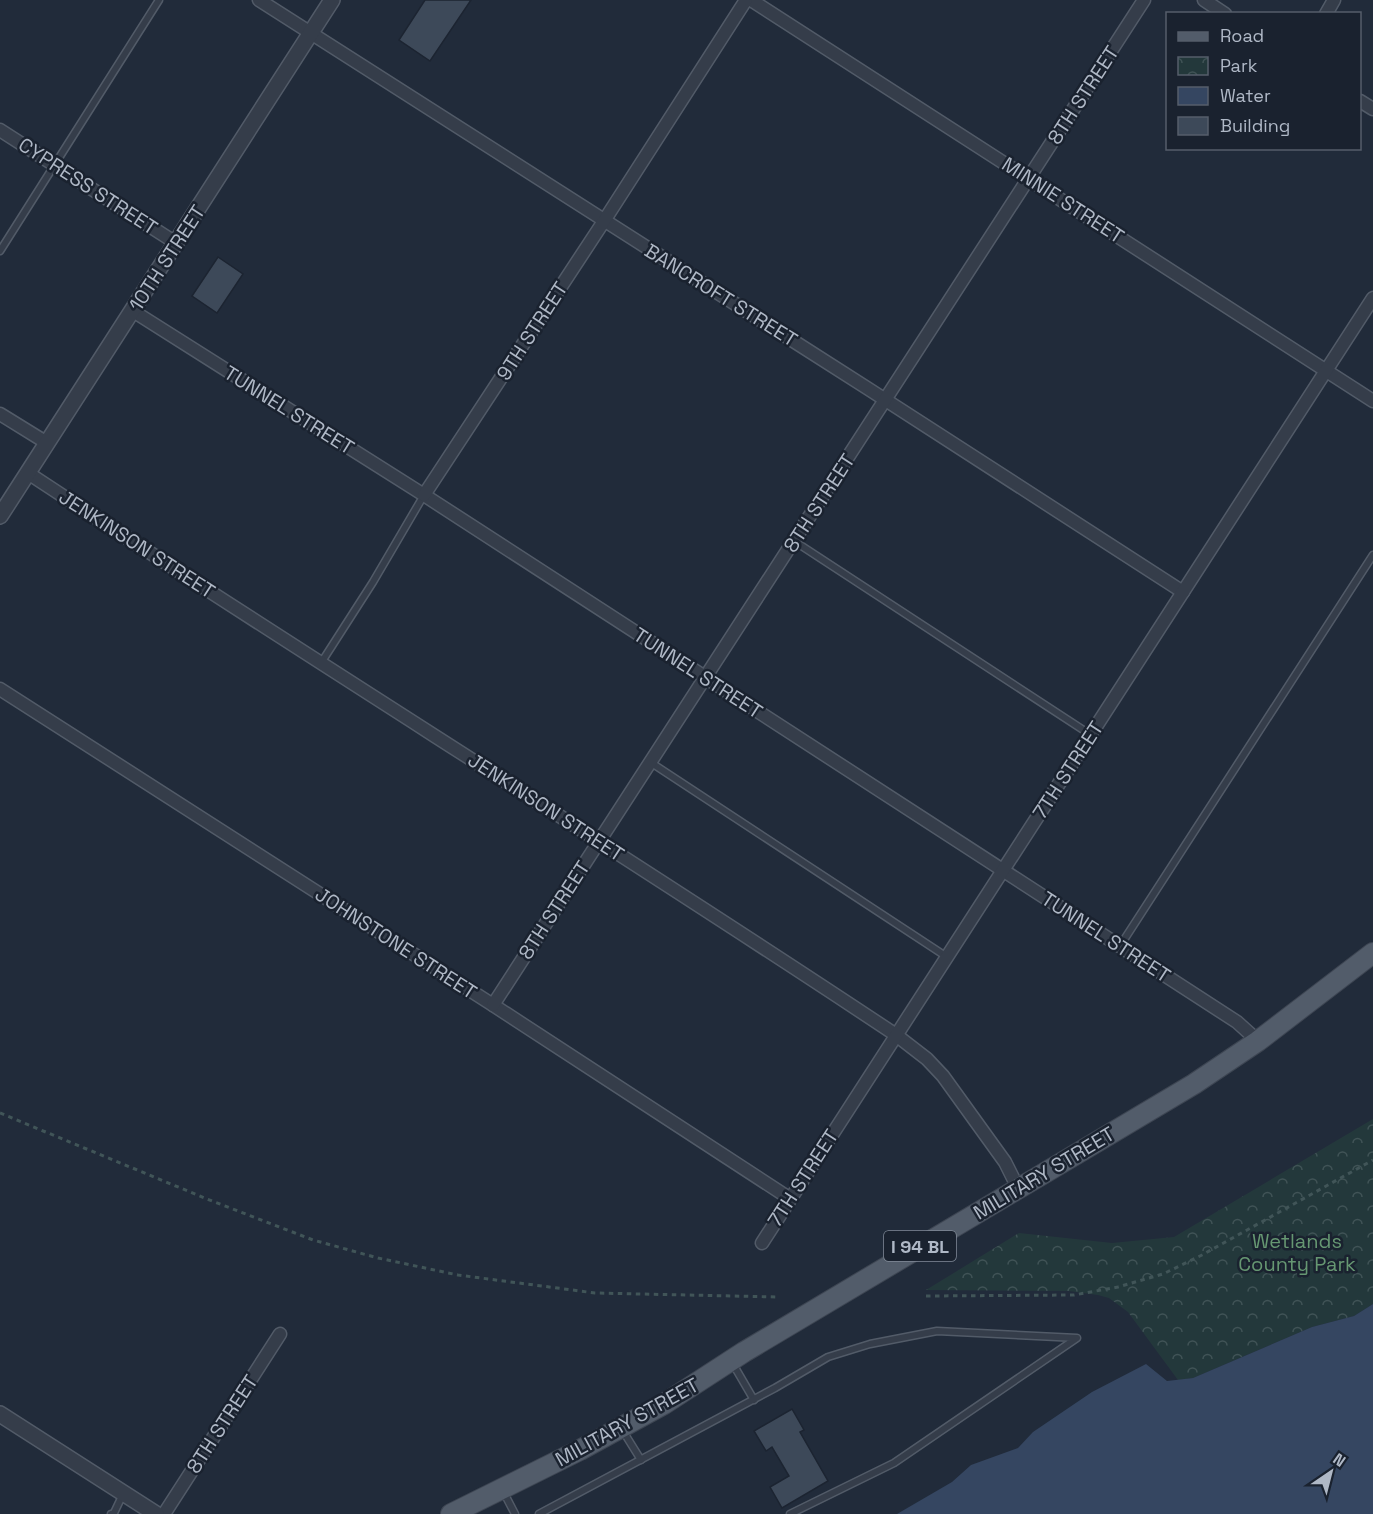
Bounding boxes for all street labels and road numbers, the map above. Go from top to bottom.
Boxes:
street label: 8TH STREET [1041,40,1125,149]
street label: CYPRESS STREET [14,131,163,241]
street label: MINNIE STREET [997,151,1129,249]
street label: 10TH STREET [123,200,211,316]
street label: BANCROFT STREET [640,238,802,353]
street label: 9TH STREET [490,277,574,385]
street label: TUNNEL STREET [219,360,359,461]
street label: 8TH STREET [777,448,861,557]
street label: JENKINSON STREET [54,484,220,604]
street label: TUNNEL STREET [629,622,768,725]
street label: 7TH STREET [1027,716,1109,824]
street label: JENKINSON STREET [463,747,629,867]
street label: 8TH STREET [512,855,596,964]
street label: JOHNSTONE STREET [310,881,482,1005]
street label: TUNNEL STREET [1037,886,1176,989]
street label: MILITARY STREET [968,1120,1120,1225]
street label: 7TH STREET [762,1124,844,1232]
road number: I 94 BL [884,1231,956,1261]
street label: 8TH STREET [180,1369,264,1478]
street label: MILITARY STREET [550,1372,704,1472]

